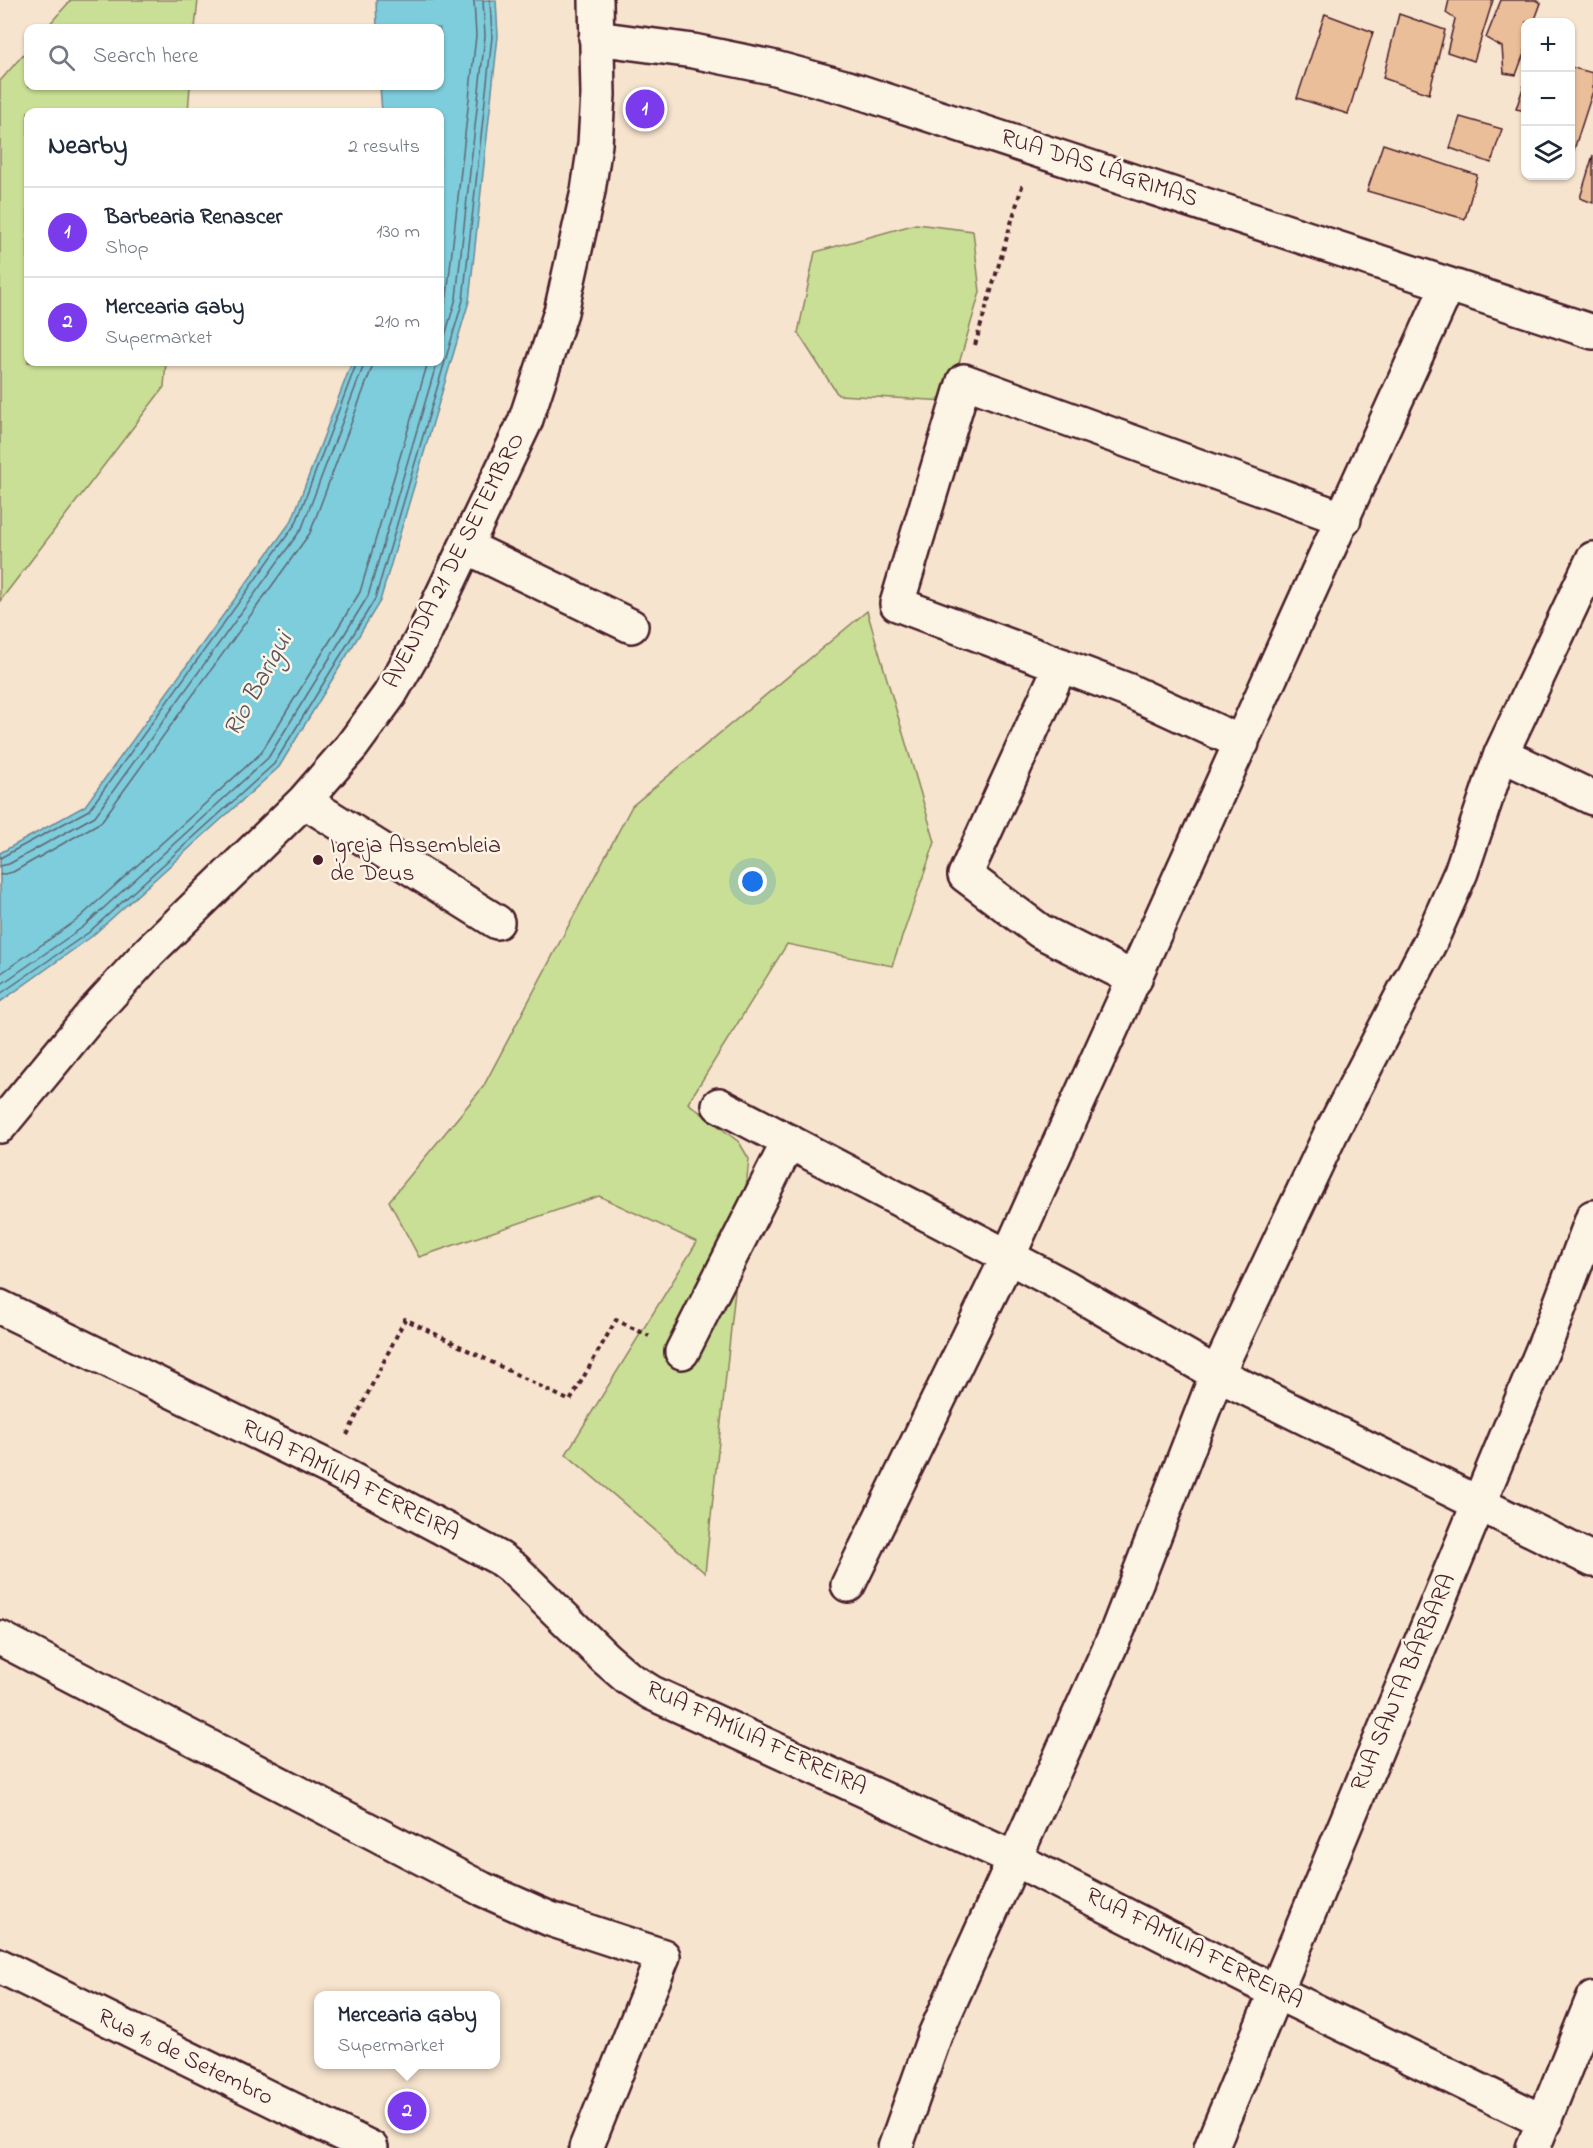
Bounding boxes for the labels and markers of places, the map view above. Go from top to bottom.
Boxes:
pin: 1 [626,86,664,132]
place label: Igreja Assembleia de Deus [330,829,501,892]
marker: Igreja Assembleia de Deus [311,853,325,867]
pin: 2 [388,2088,426,2134]

